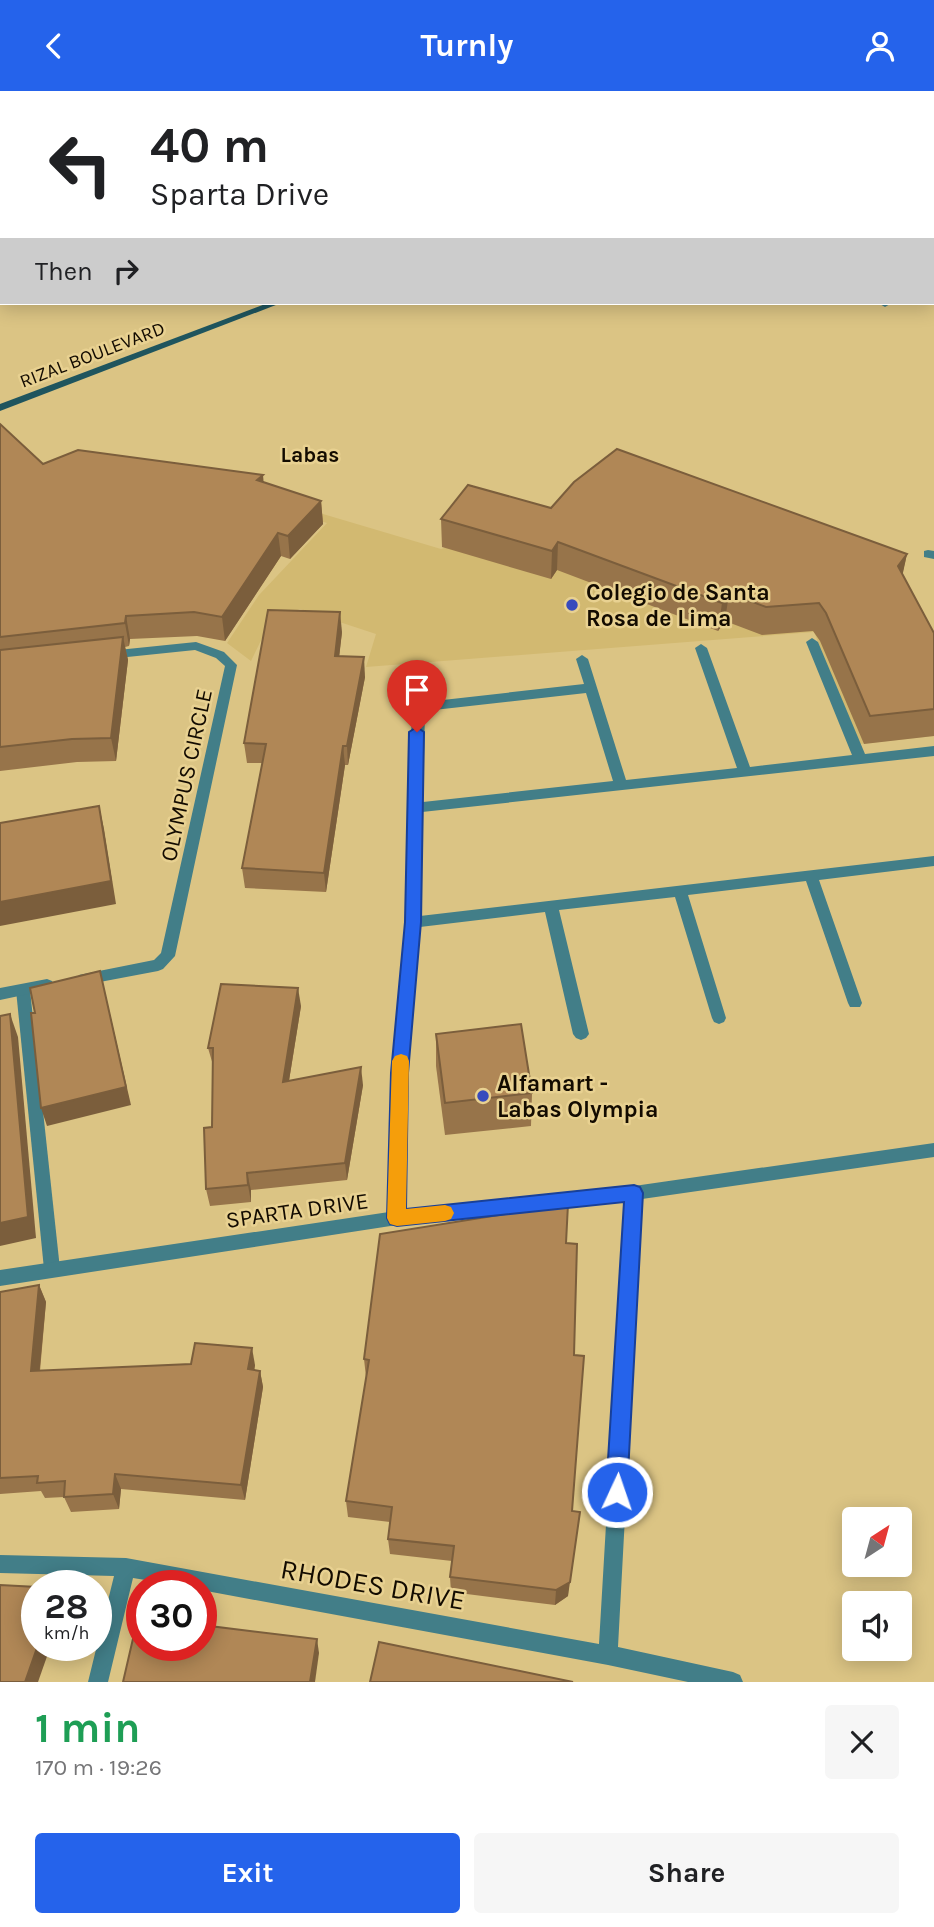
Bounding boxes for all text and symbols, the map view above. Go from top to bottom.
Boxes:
icon: back [35,27,73,65]
text: Turnly [421,27,513,64]
icon: person [861,27,899,65]
text: 40 m [150,117,269,174]
icon: left [35,119,126,210]
text: Sparta Drive [150,176,329,213]
icon: right [107,252,145,290]
text: Then [35,256,93,287]
street label: RIZAL BOULEVARD [17,317,168,393]
district label: Labas [281,443,339,467]
place label: Colegio de Santa Rosa de Lima [586,579,770,632]
marker: Colegio de Santa Rosa de Lima [564,597,580,613]
pin [387,660,447,732]
icon: arrive [398,671,436,709]
street label: OLYMPUS CIRCLE [155,686,218,864]
place label: Alfamart - Labas Olympia [497,1070,658,1123]
marker: Alfamart - Labas Olympia [475,1088,491,1104]
street label: SPARTA DRIVE [224,1187,370,1234]
position arrow [580,1455,654,1529]
north arrow [842,1507,912,1577]
map controls [842,1507,912,1661]
street label: RHODES DRIVE [278,1552,468,1617]
speed limit sign: 30 [126,1570,217,1661]
text: 28 [45,1586,88,1627]
button: sound [842,1591,912,1661]
text: km/h [44,1622,89,1644]
text: 1 min [35,1703,140,1753]
button: close [825,1705,899,1779]
text: 170 m · 19:26 [35,1754,162,1781]
button: Exit [35,1833,460,1913]
button: Share [474,1833,899,1913]

